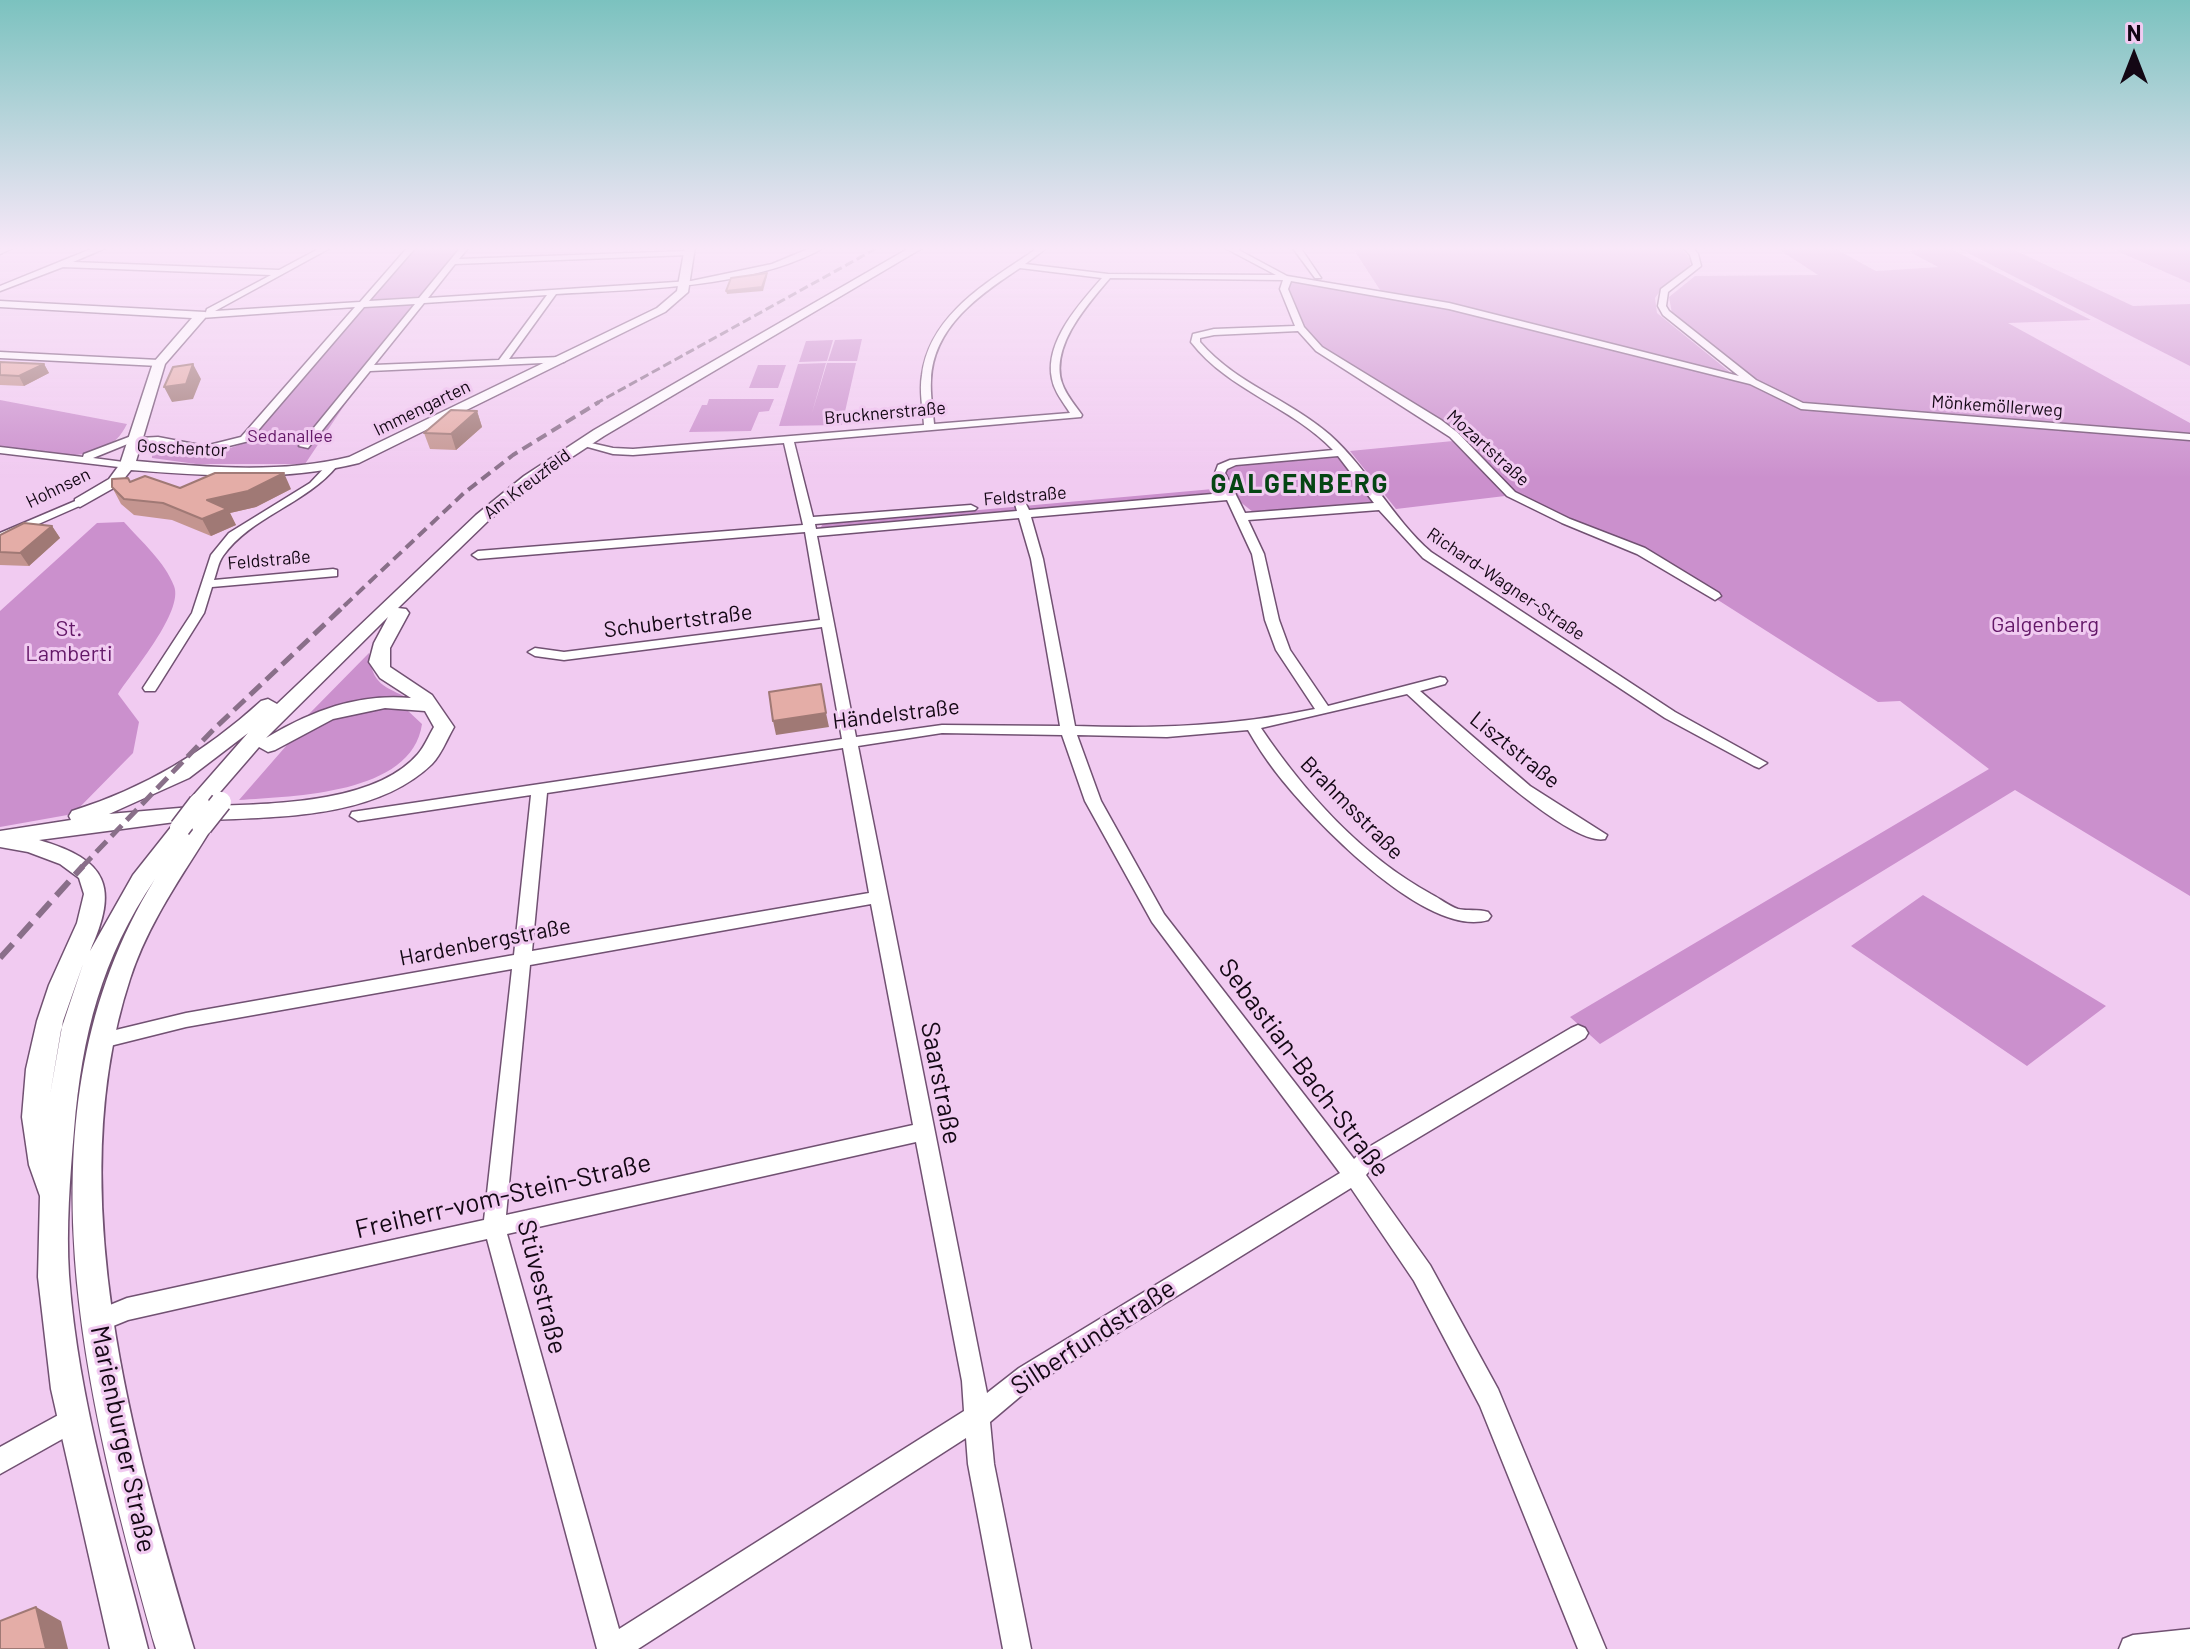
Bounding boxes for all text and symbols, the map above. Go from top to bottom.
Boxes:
north arrow [2094,16,2174,96]
text: N [2127,19,2141,45]
street label: Immengarten [370,375,474,441]
street label: Mönkemöllerweg [1931,391,2063,421]
street label: Brucknerstraße [823,397,947,429]
street label: Mozartstraße [1442,405,1534,491]
park label: Sedanallee [247,425,333,447]
street label: Goschentor [136,435,228,461]
street label: Am Kreuzfeld [479,444,575,524]
street label: Hohnsen [22,463,94,513]
district label: GALGENBERG [1210,468,1390,500]
street label: Feldstraße [982,482,1068,510]
street label: Richard-Wagner-Straße [1423,523,1589,645]
street label: Feldstraße [226,546,312,574]
street label: Schubertstraße [602,599,754,643]
park label: Galgenberg [1991,612,2099,638]
park label: St. Lamberti [25,616,113,668]
street label: Händelstraße [831,693,961,735]
street label: Lisztstraße [1465,706,1565,794]
street label: Brahmsstraße [1295,751,1409,865]
street label: Hardenbergstraße [397,912,573,972]
street label: Sebastian-Bach-Straße [1212,953,1396,1183]
street label: Saarstraße [914,1019,968,1147]
street label: Freiherr-vom-Stein-Straße [352,1147,654,1245]
street label: Stüvestraße [510,1217,574,1357]
street label: Silberfundstraße [1005,1272,1181,1402]
street label: Marienburger Straße [84,1323,162,1555]

